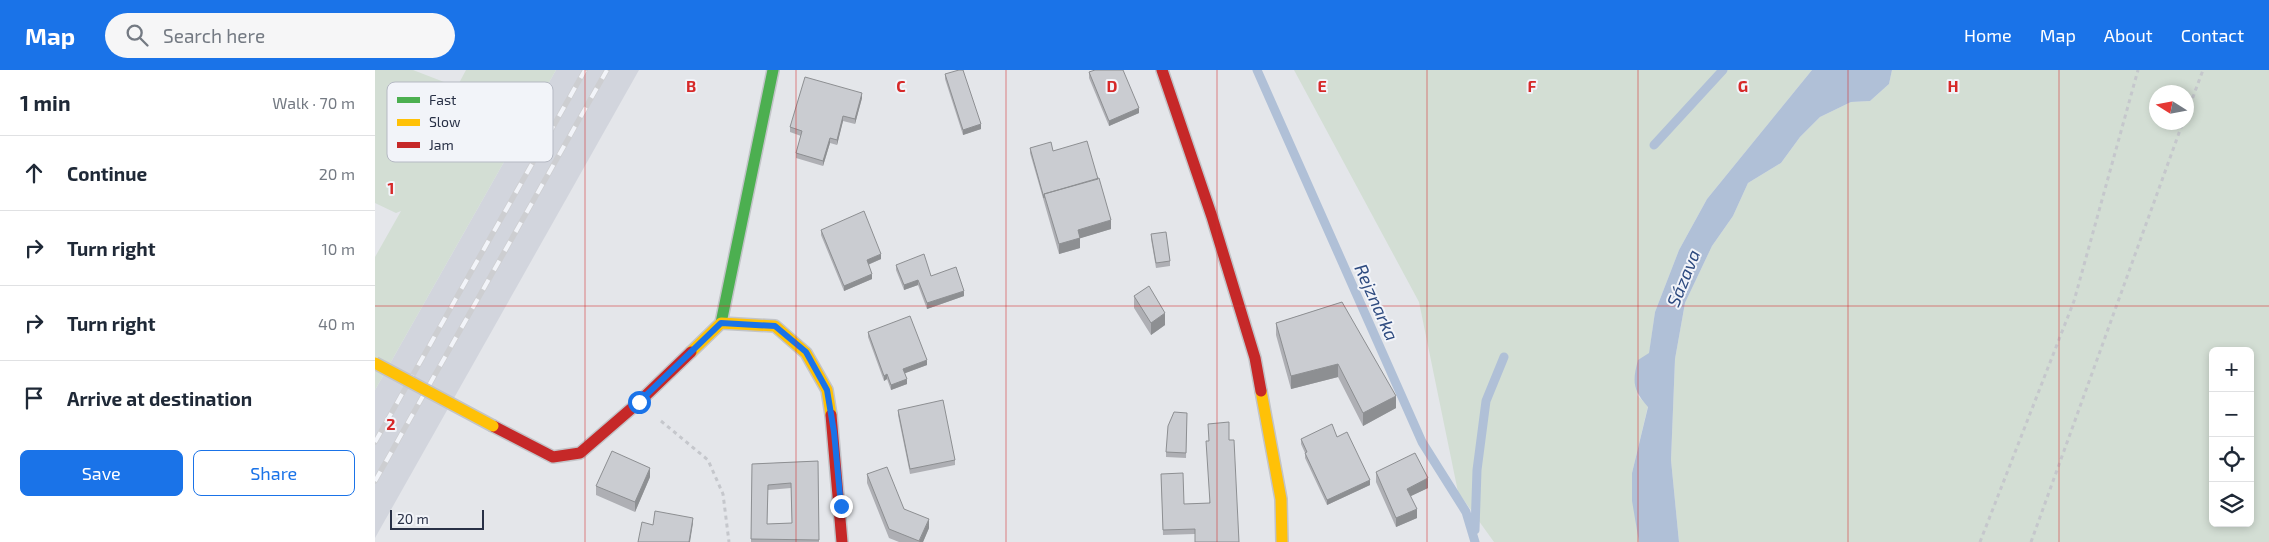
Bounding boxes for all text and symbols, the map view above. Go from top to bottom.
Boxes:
search box [105,13,455,58]
text: Map [25,21,75,50]
icon: search [123,21,151,49]
text: Search here [163,24,265,47]
text: Home [1964,24,2012,46]
text: Map [2040,24,2076,46]
text: About [2104,24,2153,46]
text: Contact [2181,24,2244,46]
text: B [686,76,696,95]
text: C [896,76,906,95]
text: D [1107,76,1118,95]
text: E [1317,76,1327,95]
text: F [1528,76,1537,95]
text: G [1738,76,1748,95]
text: H [1947,76,1959,95]
legend [387,82,553,162]
north arrow [2149,85,2194,130]
text: 1 min [20,90,71,115]
text: Fast [429,91,456,108]
text: Walk · 70 m [272,93,355,112]
text: Slow [429,113,461,130]
text: Jam [429,136,454,153]
icon: ahead [20,159,48,187]
text: Continue [67,162,147,185]
text: 20 m [319,164,355,183]
text: 1 [388,178,394,197]
icon: right [20,234,48,262]
text: Turn right [67,237,155,260]
text: 10 m [321,239,355,258]
water label: Sázava [1662,246,1704,310]
water label: Rejznarka [1350,260,1404,344]
icon: right [20,309,48,337]
text: Turn right [67,312,155,335]
text: 40 m [318,314,355,333]
map controls [2209,347,2254,527]
button: + [2209,347,2254,392]
icon: arrive [20,384,48,412]
text: Arrive at destination [67,387,252,410]
route start [628,391,651,414]
button: − [2209,392,2254,437]
text: 2 [386,414,396,433]
button: locate [2209,437,2254,482]
button: Save [20,450,183,496]
button: Share [193,450,355,496]
button: layers [2209,482,2254,527]
route end [830,495,853,518]
scale bar [390,507,484,530]
text: 20 m [397,510,429,527]

